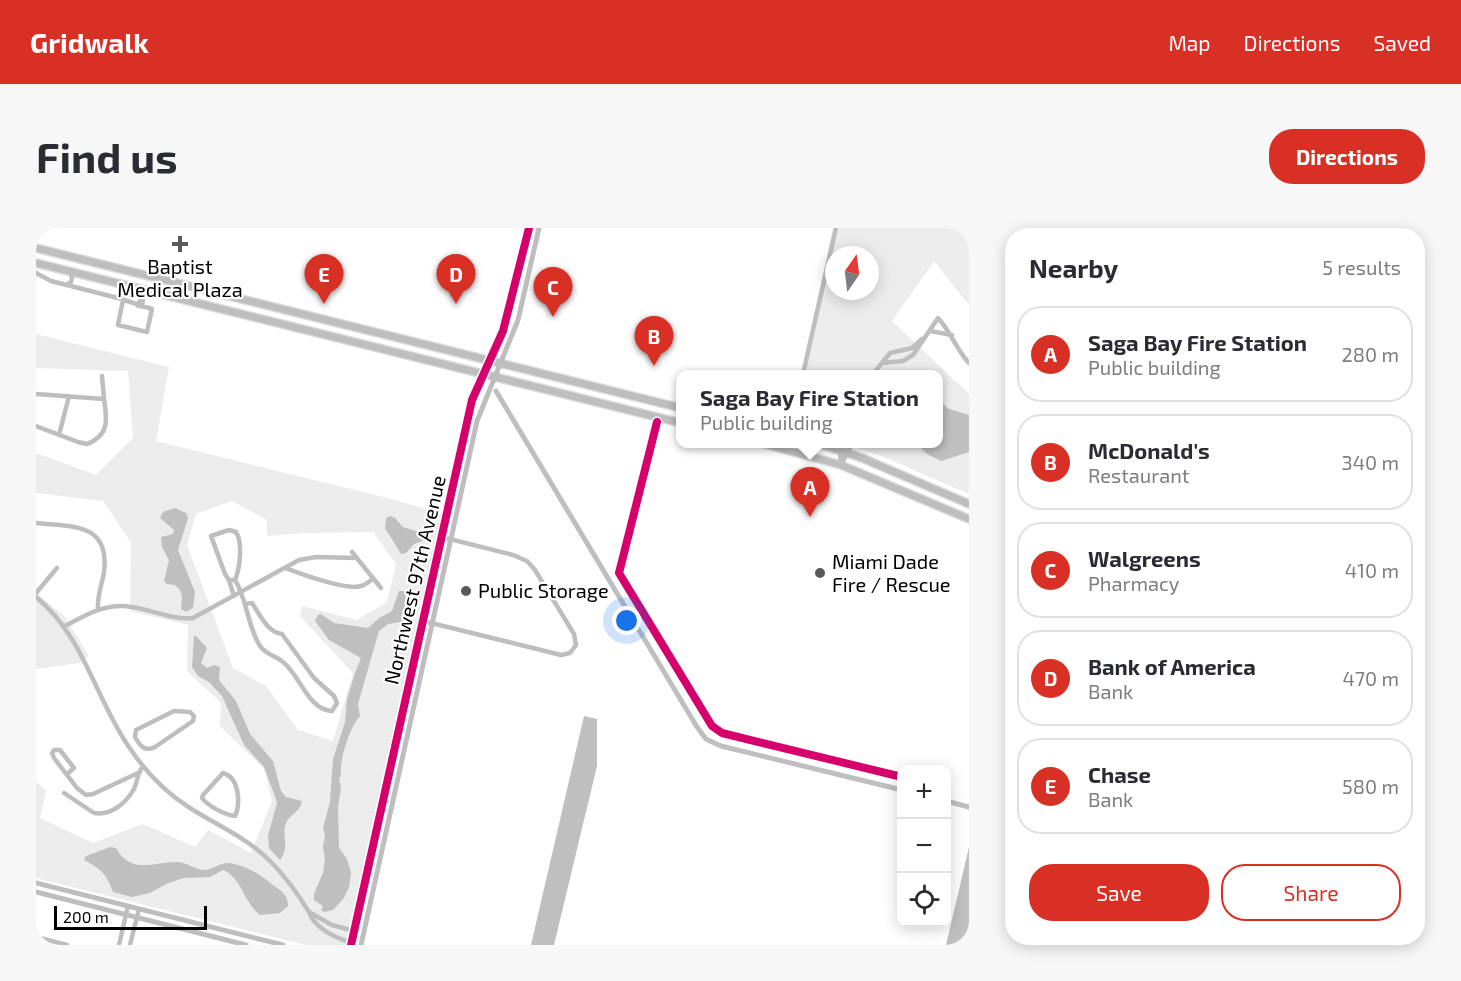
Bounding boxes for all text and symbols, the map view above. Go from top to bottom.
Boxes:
text: Gridwalk [30,25,149,59]
text: Map [1168,30,1211,55]
text: Directions [1244,30,1340,55]
text: Saved [1373,30,1431,55]
button: Directions [1269,129,1425,184]
text: Find us [36,131,178,181]
marker: Baptist Medical Plaza [171,235,189,253]
north arrow [825,246,879,300]
text: Nearby [1029,252,1118,283]
place label: Baptist Medical Plaza [117,254,243,301]
pin: E [304,254,344,304]
pin: D [436,254,476,304]
text: 5 results [1322,255,1401,279]
pin: C [534,268,572,317]
pin: B [634,316,674,366]
text: Saga Bay Fire Station [1088,329,1307,355]
text: A [1044,342,1057,366]
text: 280 m [1342,342,1399,366]
text: Public building [1088,355,1221,379]
popup [676,370,943,448]
text: Saga Bay Fire Station [700,384,919,410]
text: Public building [700,410,833,434]
text: McDonald's [1088,437,1210,463]
text: B [1044,450,1057,474]
text: 340 m [1342,450,1399,474]
text: Restaurant [1088,463,1189,487]
pin: A [790,468,830,517]
street label: Northwest 97th Avenue [378,473,450,687]
text: Walgreens [1088,545,1201,571]
place label: Miami Dade Fire / Rescue [832,549,951,596]
text: C [1045,558,1056,582]
text: 410 m [1345,558,1399,582]
marker: Miami Dade Fire / Rescue [813,566,827,580]
text: Pharmacy [1088,571,1179,595]
place label: Public Storage [478,578,609,602]
marker: Public Storage [459,584,473,598]
your location [612,606,641,635]
text: Bank of America [1088,653,1256,679]
text: D [1044,666,1057,690]
text: 470 m [1342,666,1399,690]
text: Bank [1088,679,1133,703]
text: Chase [1088,761,1151,787]
map controls [897,765,951,927]
button: + [897,765,951,819]
text: E [1045,774,1056,798]
text: 580 m [1342,774,1399,798]
text: Bank [1088,787,1133,811]
button: − [897,819,951,873]
button: Save [1029,864,1209,921]
button: Share [1221,864,1401,921]
button: locate [897,873,951,927]
scale bar [54,903,207,930]
text: 200 m [63,907,109,926]

